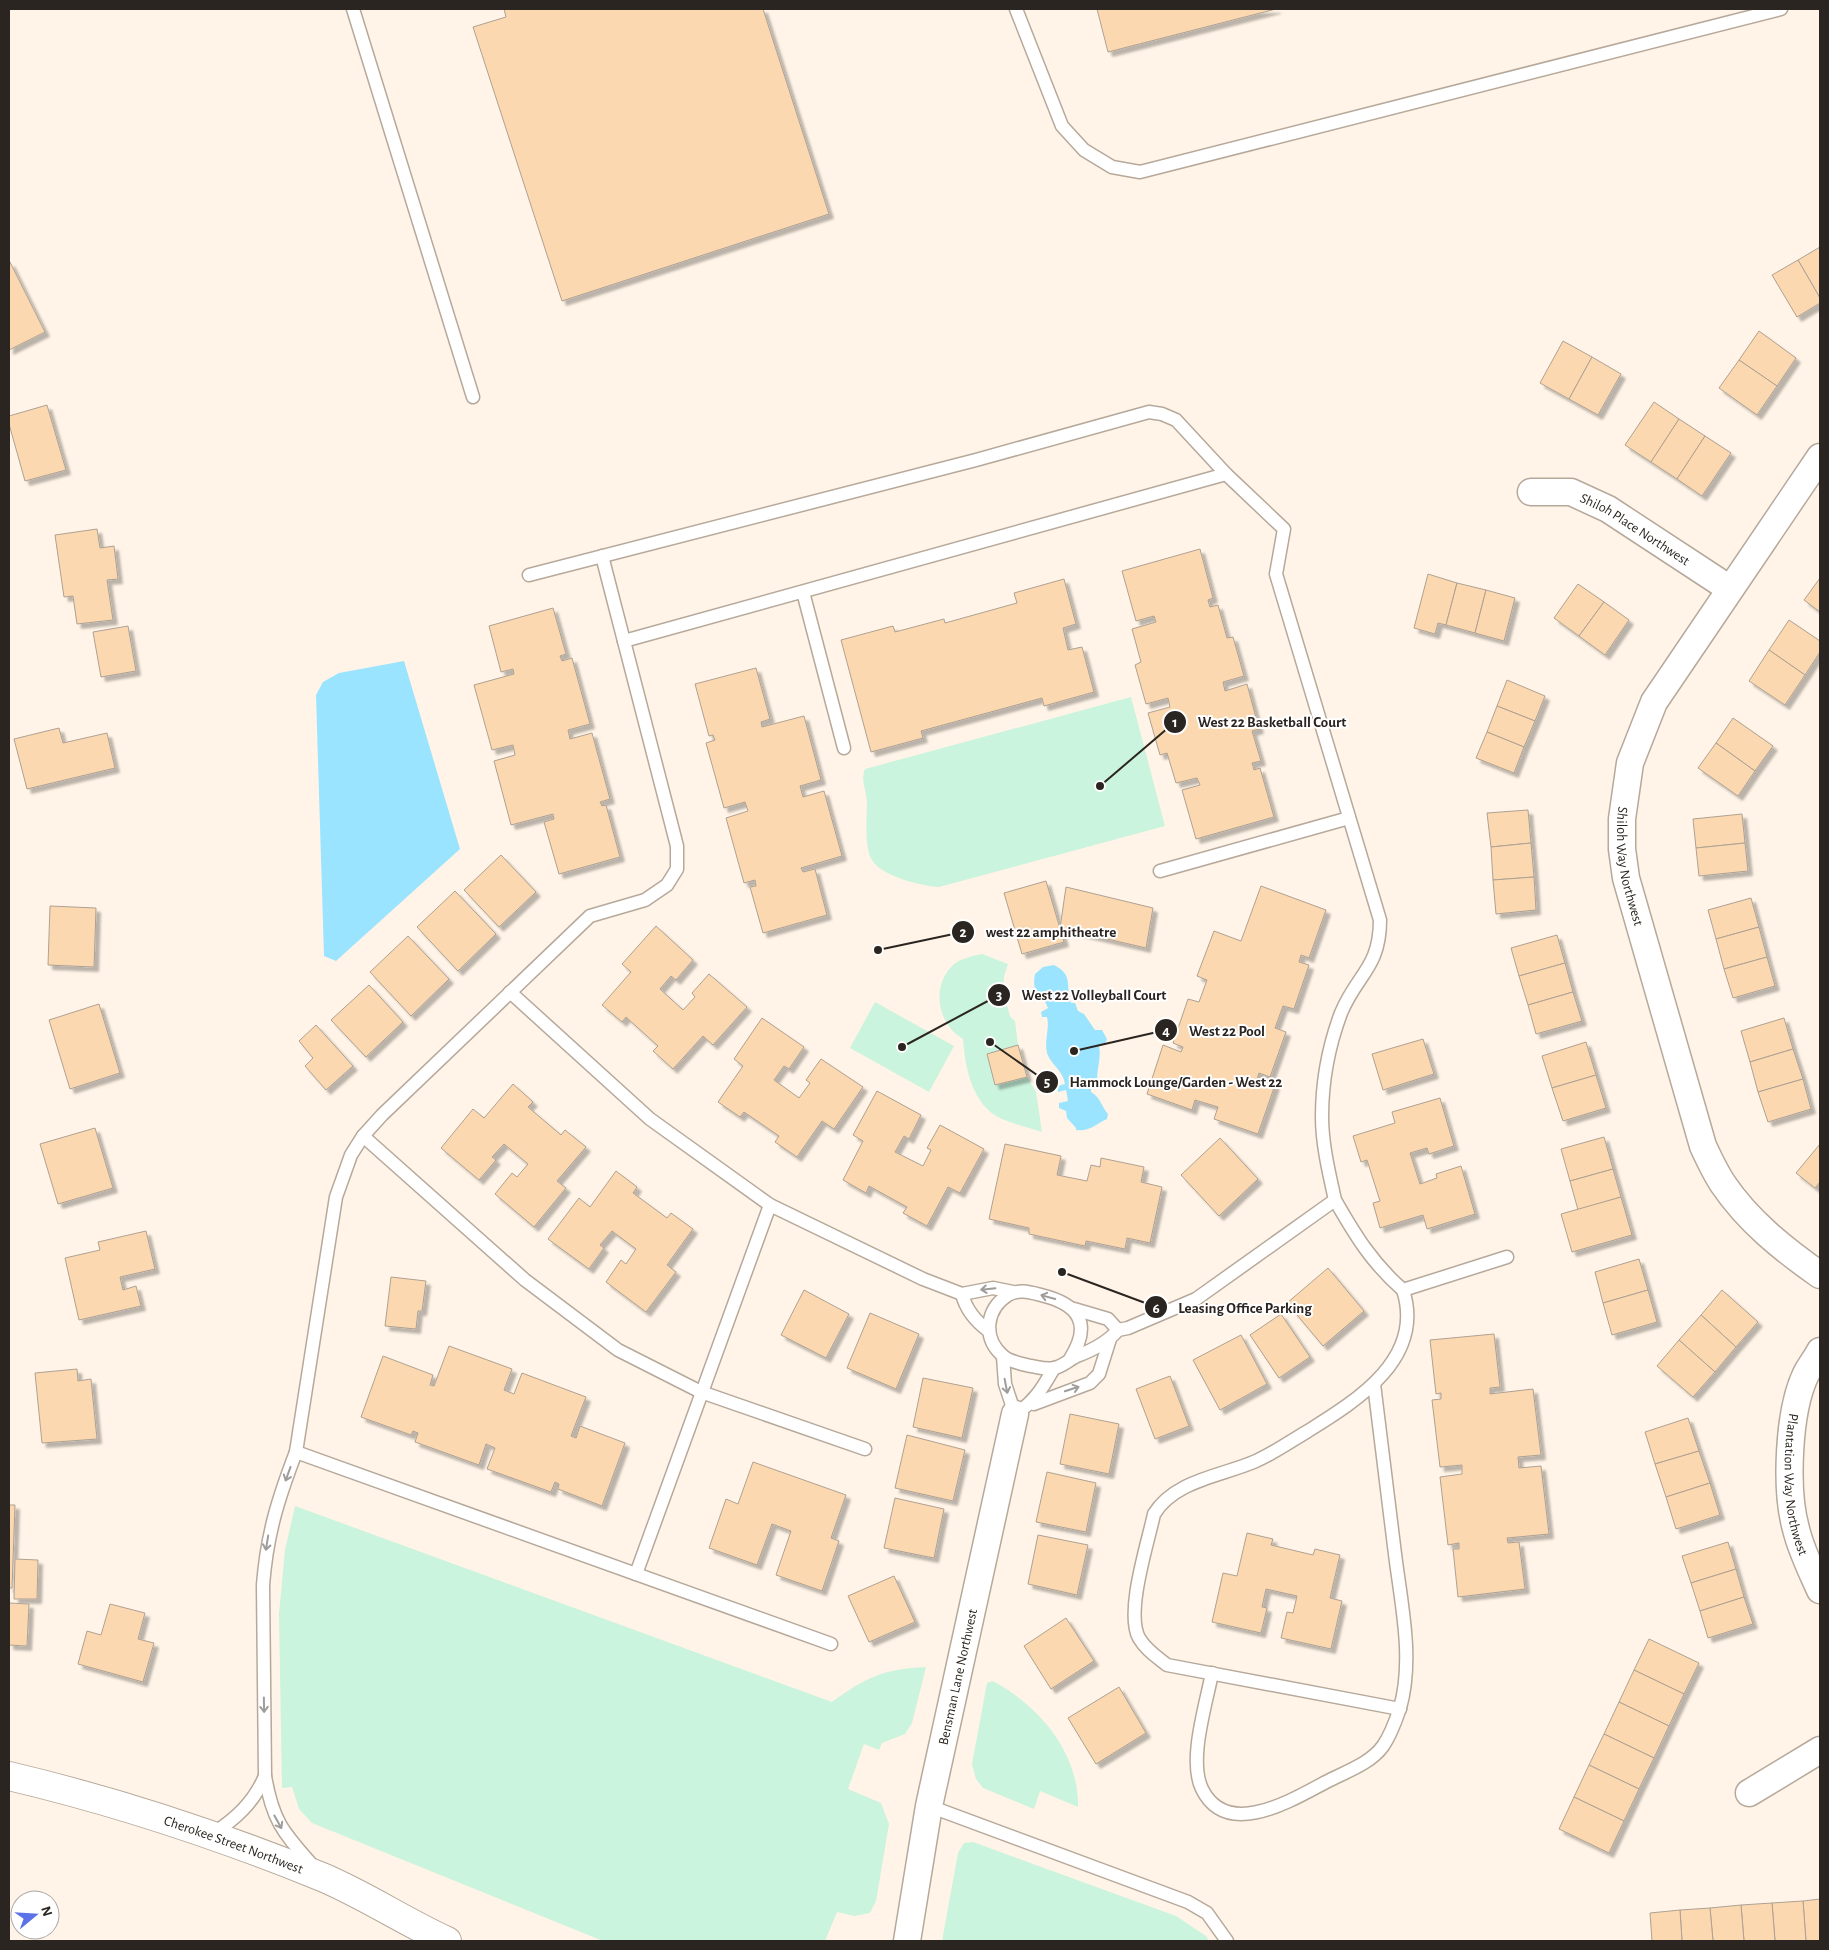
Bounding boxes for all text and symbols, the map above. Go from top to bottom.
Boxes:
street label: Shiloh Place Northwest [1578,491,1692,569]
callout: West 22 Basketball Court [1163,707,1356,737]
text: 1 [1172,715,1178,730]
text: West 22 Basketball Court [1198,715,1346,730]
street label: Shiloh Way Northwest [1613,806,1645,928]
callout: west 22 amphitheatre [950,917,1126,947]
text: 2 [959,925,967,940]
text: west 22 amphitheatre [986,925,1116,940]
callout: West 22 Volleyball Court [986,980,1176,1010]
text: 3 [996,988,1002,1003]
text: West 22 Volleyball Court [1022,988,1166,1003]
callout: West 22 Pool [1154,1015,1275,1045]
text: 4 [1162,1024,1170,1039]
text: West 22 Pool [1189,1024,1265,1039]
callout: Hammock Lounge/Garden - West 22 [1035,1067,1293,1097]
text: 5 [1044,1075,1050,1090]
text: Hammock Lounge/Garden - West 22 [1070,1075,1282,1090]
one-way arrow [980,1284,996,1294]
one-way arrow [1040,1291,1056,1301]
callout: Leasing Office Parking [1143,1292,1322,1322]
text: 6 [1152,1301,1160,1316]
text: Leasing Office Parking [1178,1301,1312,1316]
one-way arrow [1002,1377,1011,1393]
one-way arrow [1064,1384,1079,1393]
street label: Plantation Way Northwest [1782,1412,1810,1558]
one-way arrow [283,1466,292,1481]
one-way arrow [262,1534,272,1550]
street label: Bensman Lane Northwest [937,1607,980,1746]
one-way arrow [259,1696,269,1713]
street label: Cherokee Street Northwest [162,1814,305,1877]
one-way arrow [274,1815,284,1829]
north arrow [10,1890,60,1940]
text: N [38,1904,55,1918]

